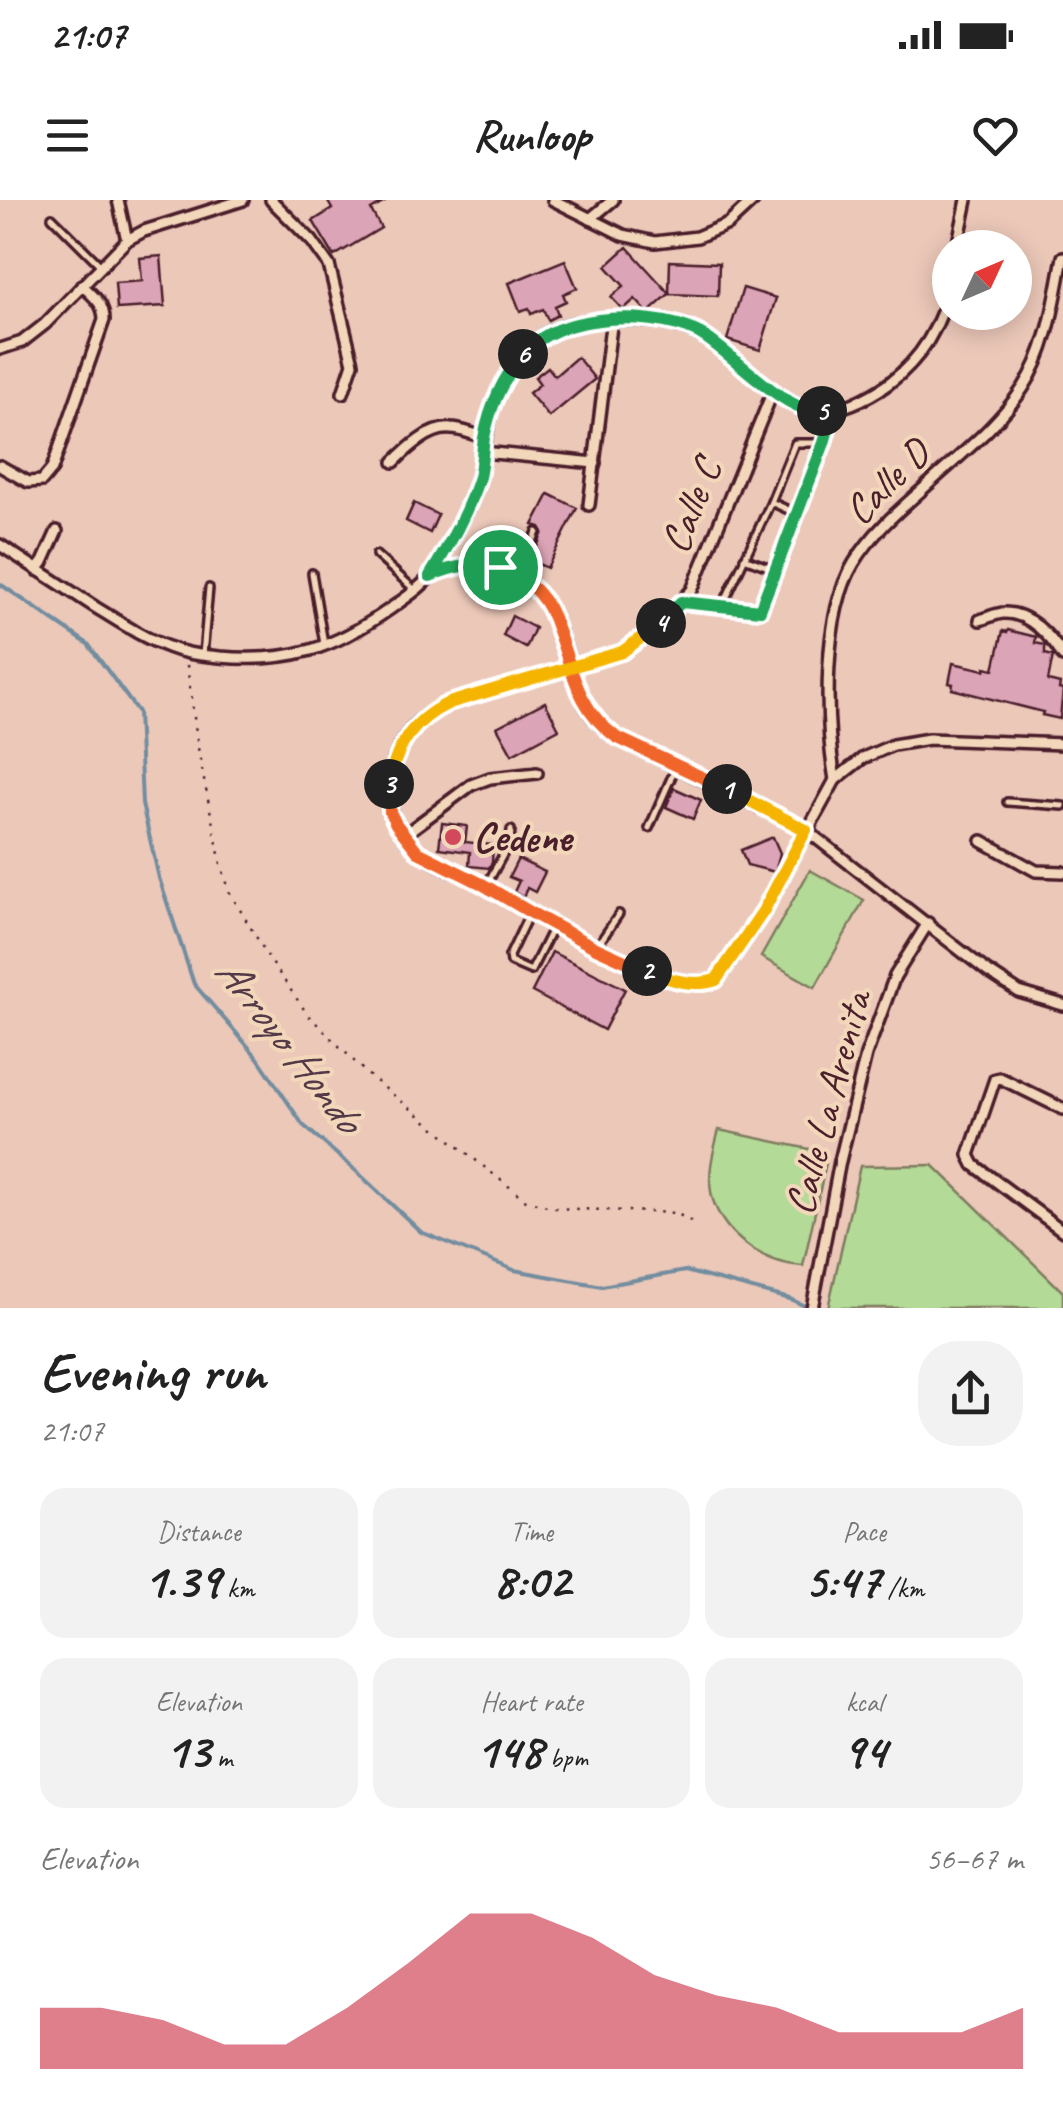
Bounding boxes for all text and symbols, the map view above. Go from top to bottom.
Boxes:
text: 21:07 [50,12,126,59]
text: Runloop [472,107,591,164]
icon: menu [40,108,95,163]
icon: heart [968,108,1023,163]
north arrow [932,230,1032,330]
map controls [932,230,1032,330]
pin: 6 [498,329,548,379]
text: 6 [516,336,530,371]
pin: 5 [797,386,847,436]
text: 5 [816,393,828,428]
street label: Calle D [833,426,943,536]
street label: Calle C [648,446,736,561]
pin [458,525,543,610]
icon: arrive [473,540,528,595]
pin: 4 [636,598,686,648]
text: 4 [655,605,667,640]
pin: 3 [364,759,414,809]
pin: 1 [702,764,752,814]
text: 3 [383,766,395,801]
text: 1 [721,771,733,806]
place label: Cedene [473,811,574,864]
marker: Cedene [442,826,464,848]
water label: Arroyo Hondo [203,945,379,1148]
pin: 2 [622,946,672,996]
text: 2 [641,953,653,988]
street label: Calle La Arenita [773,982,884,1220]
text: Evening run [40,1337,265,1407]
button: share [918,1341,1023,1446]
text: 21:07 [40,1410,104,1451]
text: Distance [157,1514,241,1549]
text: Time [510,1514,553,1549]
text: Pace [843,1514,886,1549]
text: 1.39 [143,1549,220,1612]
text: 8:02 [493,1549,570,1612]
text: 5:47 [804,1549,881,1612]
text: km [220,1570,254,1605]
text: /km [881,1570,924,1605]
text: Elevation [156,1684,242,1719]
text: Heart rate [480,1684,583,1719]
text: kcal [846,1684,883,1719]
text: 13 [165,1719,210,1782]
text: 148 [475,1719,543,1782]
text: 94 [842,1719,886,1782]
text: m [210,1740,233,1775]
text: bpm [543,1740,588,1775]
text: Elevation [40,1838,138,1879]
text: 56–67 m [925,1838,1023,1879]

